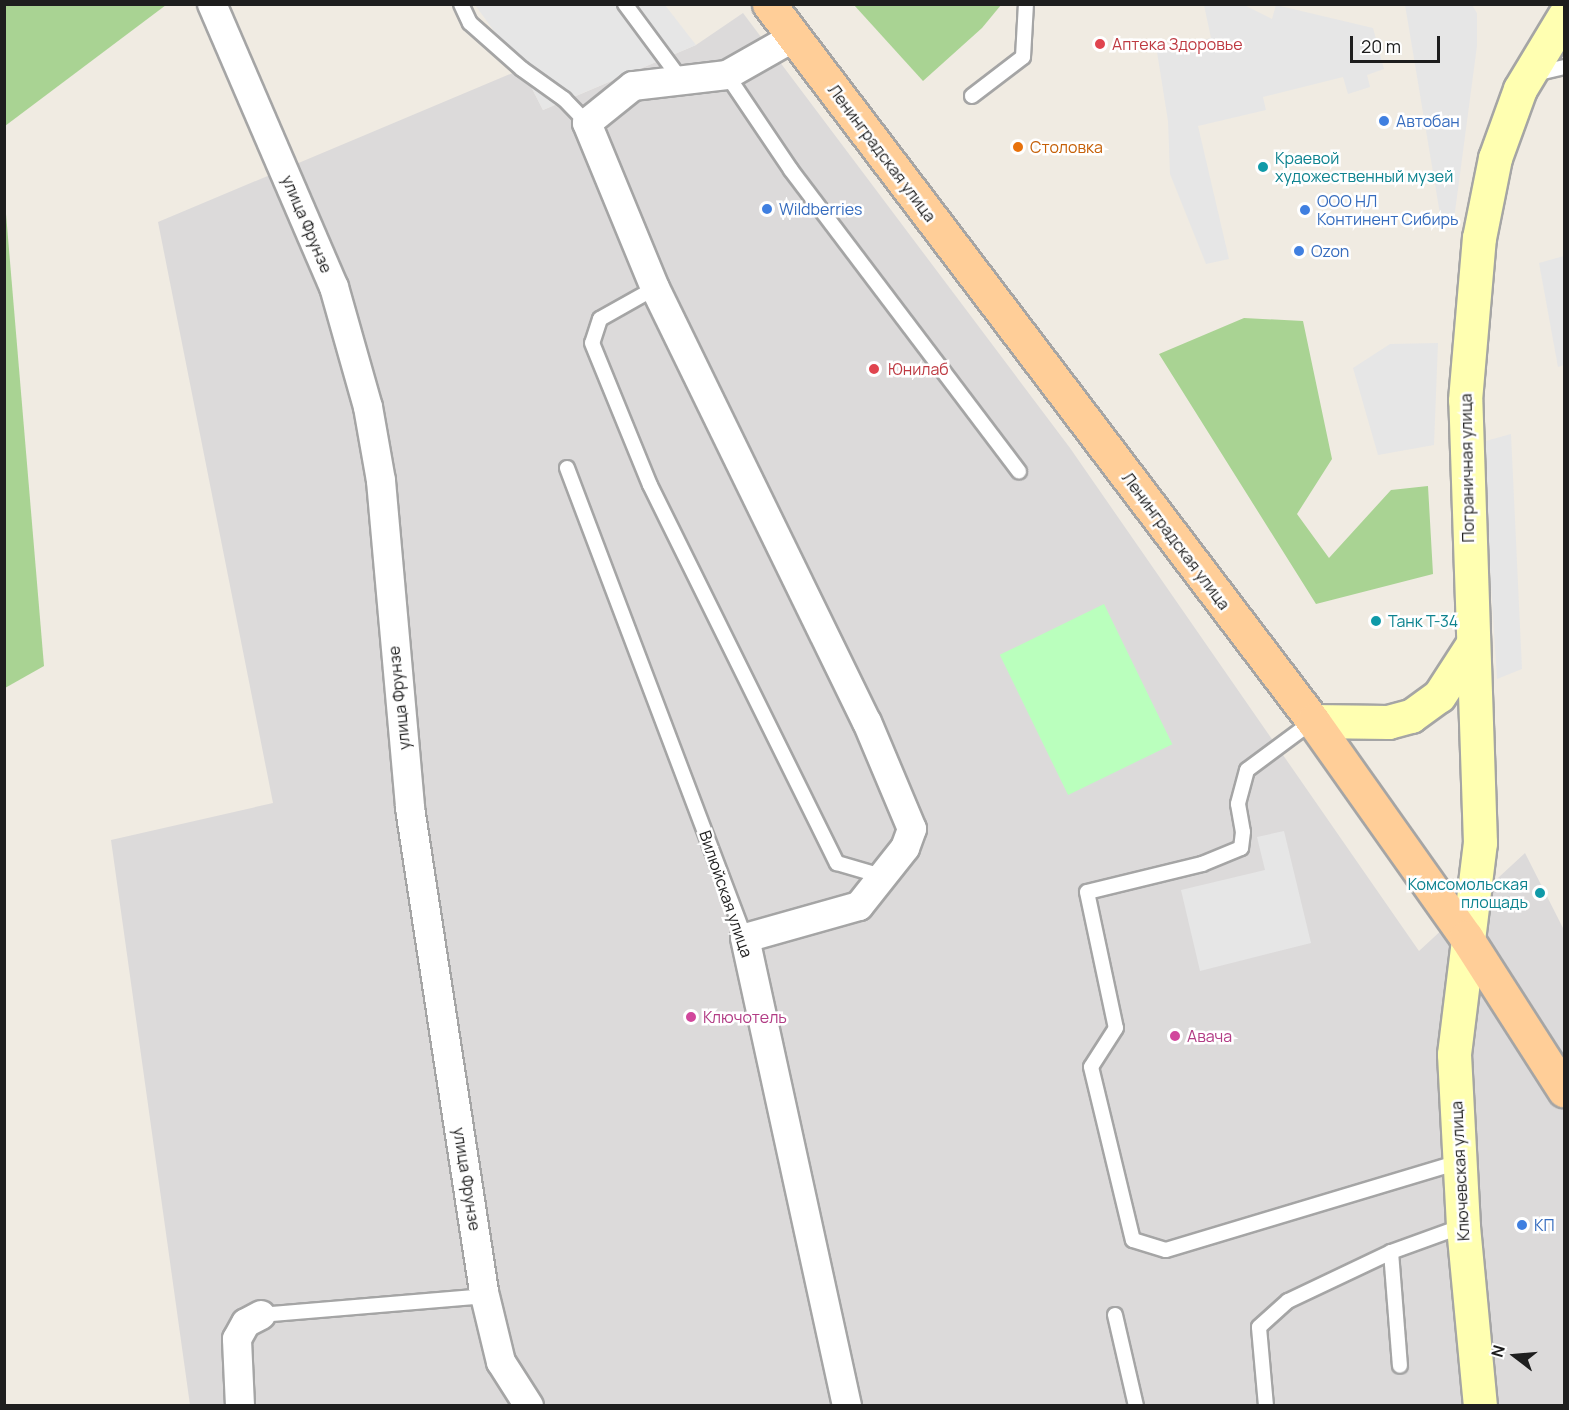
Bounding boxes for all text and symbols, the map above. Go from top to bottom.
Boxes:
scale bar [1353,24,1443,62]
place label: Аптека Здоровье [1112,34,1243,54]
text: 20 m [1361,34,1401,58]
marker: Аптека Здоровье [1093,37,1107,51]
street label: Ленинградская улица [824,81,940,225]
place label: Автобан [1396,111,1460,131]
marker: Автобан [1377,114,1391,128]
place label: Столовка [1030,137,1103,157]
marker: Столовка [1011,140,1025,154]
place label: Краевой художественный музей [1275,148,1453,186]
marker: Краевой художественный музей [1256,160,1270,174]
street label: улица Фрунзе [278,172,336,276]
place label: ООО НЛ Континент Сибирь [1317,191,1459,229]
place label: Wildberries [779,199,862,219]
marker: Wildberries [760,202,774,216]
marker: ООО НЛ Континент Сибирь [1298,203,1312,217]
place label: Ozon [1311,241,1349,261]
marker: Ozon [1292,244,1306,258]
place label: Юнилаб [888,359,949,379]
marker: Юнилаб [865,360,883,378]
street label: Пограничная улица [1456,393,1478,543]
street label: Ленинградская улица [1118,469,1234,613]
place label: Танк Т-34 [1388,611,1458,631]
marker: Танк Т-34 [1369,614,1383,628]
street label: улица Фрунзе [384,645,414,751]
street label: Вилюйская улица [695,828,757,960]
place label: Комсомольская площадь [1408,874,1528,912]
marker: Комсомольская площадь [1533,886,1547,900]
place label: Ключотель [703,1007,787,1027]
marker: Ключотель [684,1010,698,1024]
place label: Авача [1187,1026,1232,1046]
marker: Авача [1168,1029,1182,1043]
street label: Ключевская улица [1447,1100,1473,1242]
street label: улица Фрунзе [449,1126,485,1232]
place label: КП [1534,1215,1555,1235]
marker: КП [1515,1218,1529,1232]
north arrow [1485,1326,1545,1386]
text: N [1486,1342,1510,1360]

